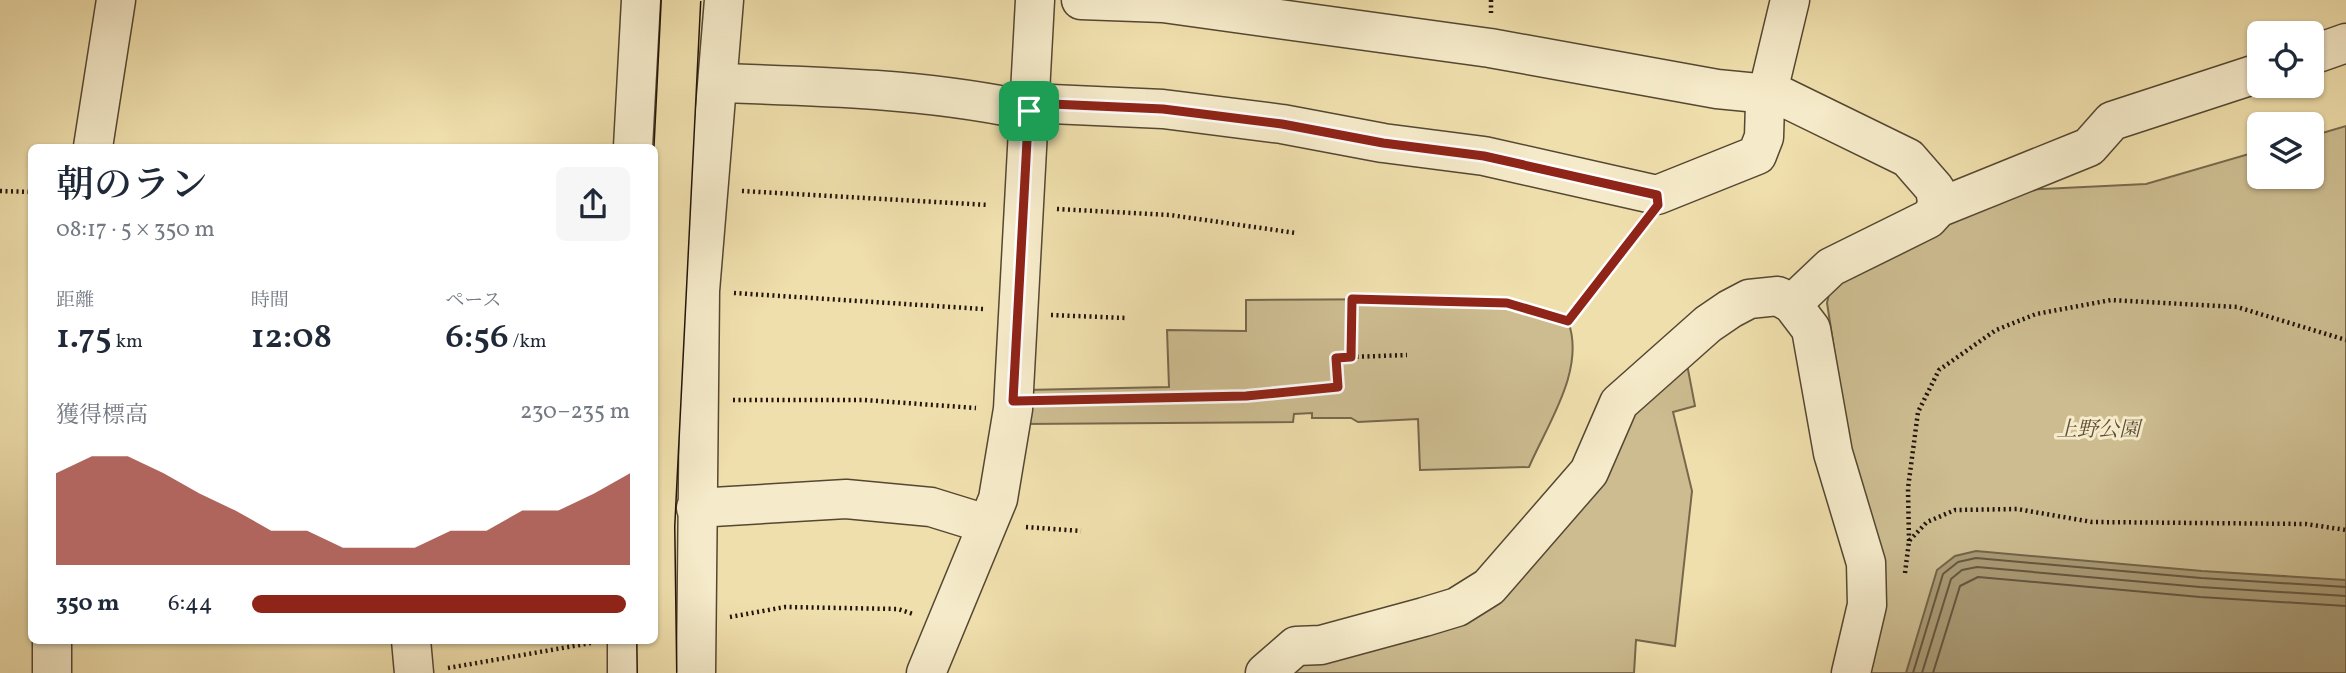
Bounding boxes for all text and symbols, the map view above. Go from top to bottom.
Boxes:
map controls [2247,21,2324,189]
button: locate [2247,21,2324,98]
pin [999,81,1059,141]
icon: arrive [1010,92,1048,130]
button: layers [2247,112,2324,189]
text: 朝のラン [56,161,208,214]
button: share [556,167,630,241]
text: 08:17 · 5 × 350 m [56,214,215,246]
text: 距離 [56,288,94,314]
text: 時間 [251,288,289,314]
text: ペース [445,288,501,314]
text: 1.75 [56,314,112,362]
text: 12:08 [251,314,332,362]
text: 6:56 [445,314,509,362]
text: km [112,329,143,355]
text: /km [509,329,547,355]
text: 230–235 m [520,396,630,428]
text: 獲得標高 [56,400,148,432]
park label: 上野公園 [2056,416,2143,445]
text: 350 m [56,588,120,620]
text: 6:44 [168,588,213,620]

